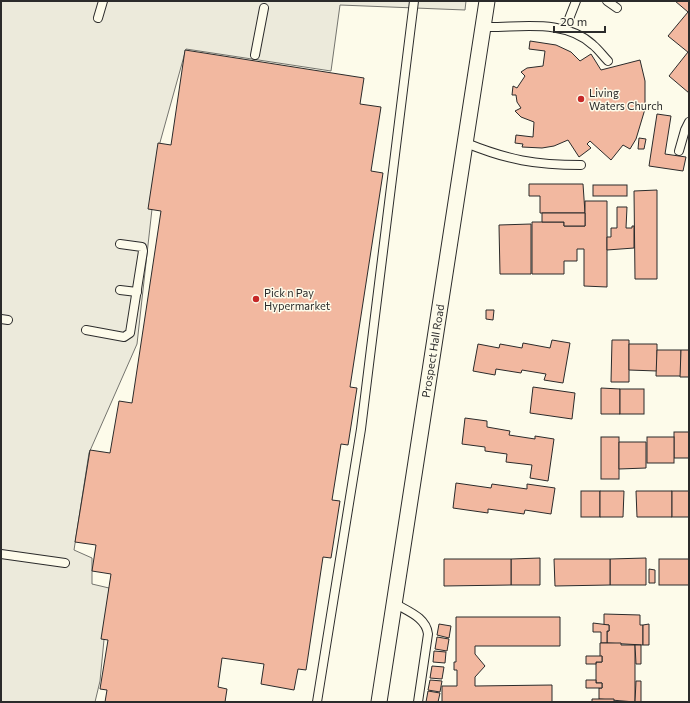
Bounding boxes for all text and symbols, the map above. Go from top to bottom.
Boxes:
scale bar [554,8,605,34]
text: 20 m [560,14,587,28]
place label: Living Waters Church [589,86,663,112]
marker: Living Waters Church [576,94,586,104]
place label: Pick n Pay Hypermarket [264,286,331,312]
marker: Pick n Pay Hypermarket [251,294,261,304]
street label: Prospect Hall Road [419,303,446,399]

